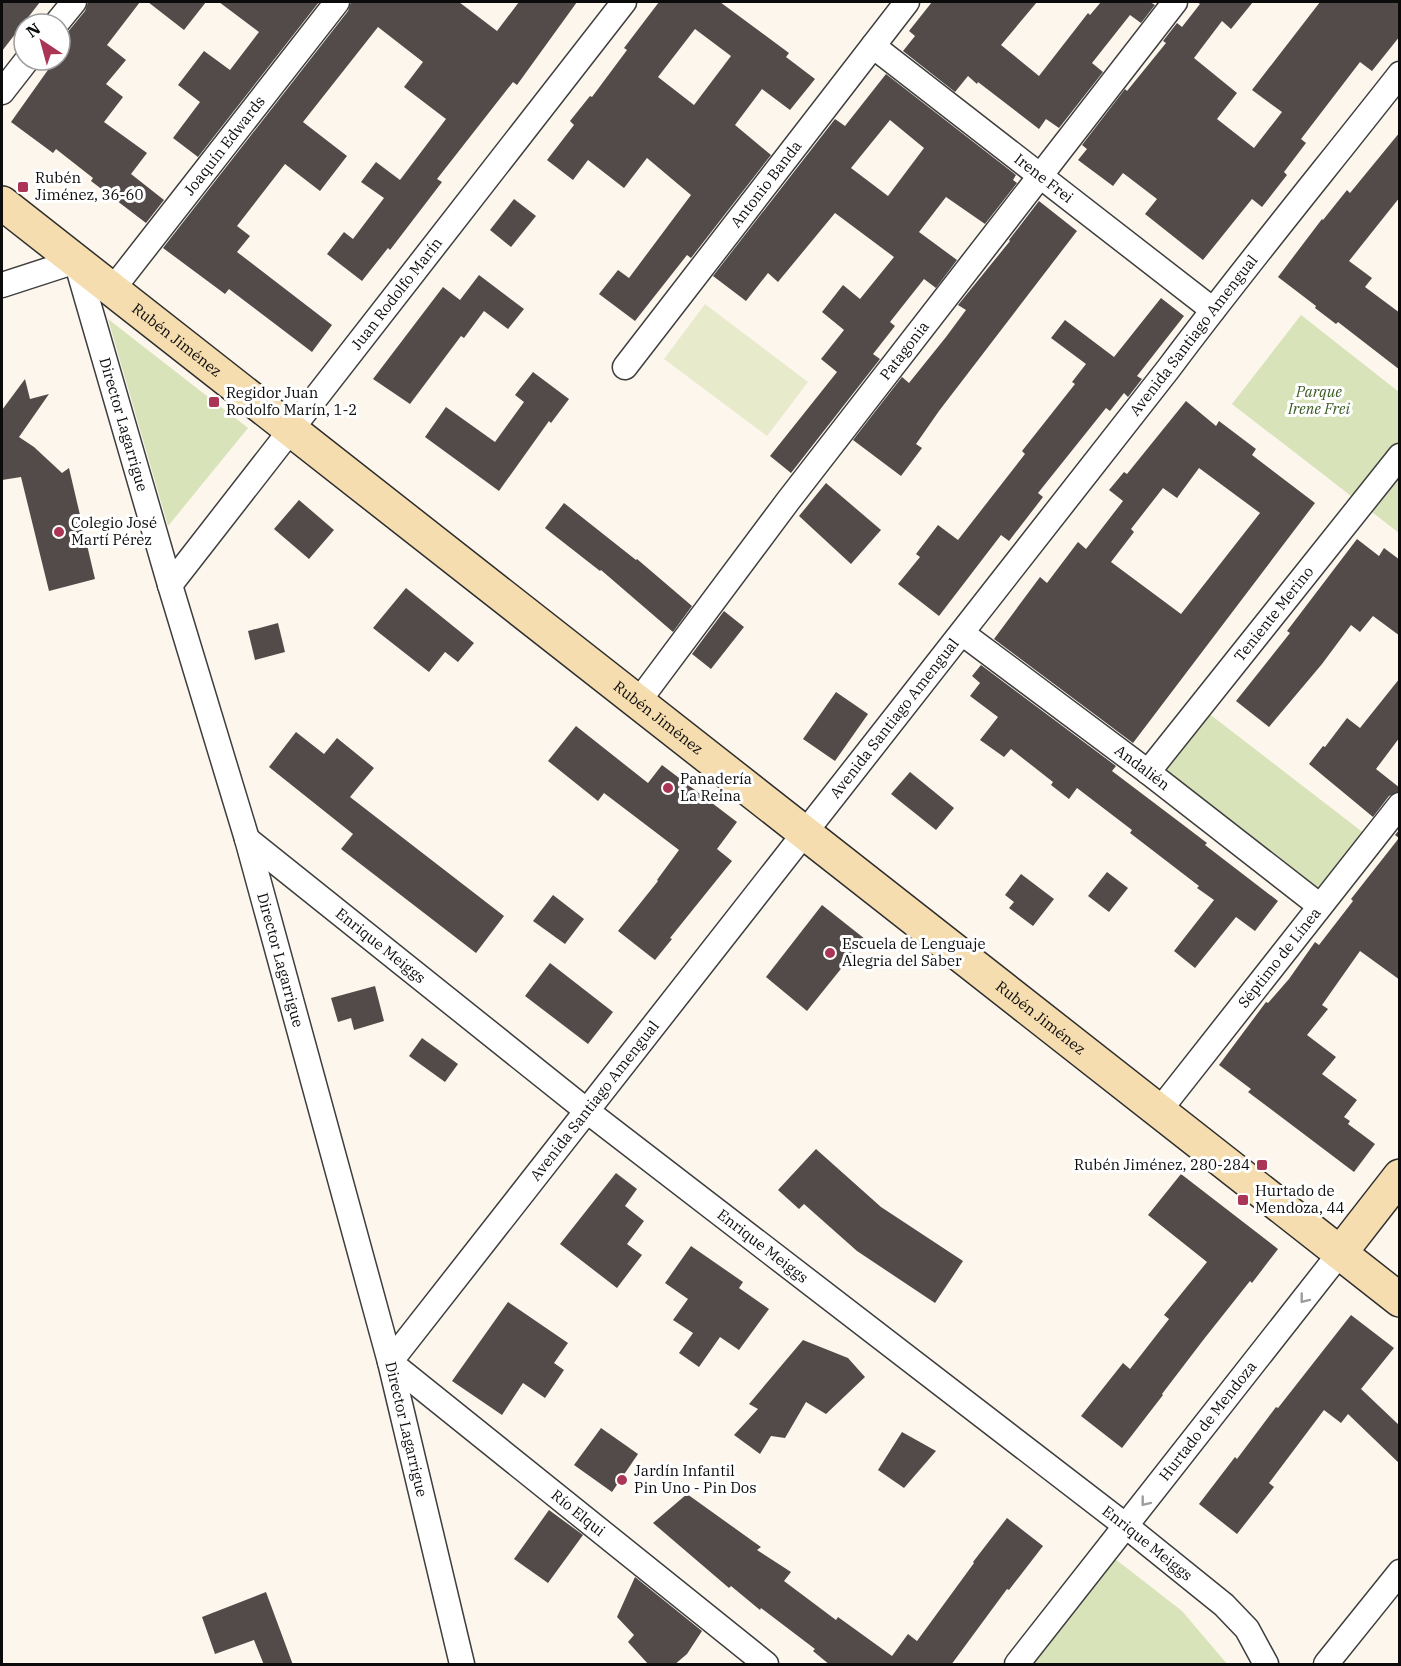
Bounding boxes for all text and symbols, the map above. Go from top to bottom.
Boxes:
north arrow [12,12,72,72]
text: N [22,18,44,42]
street label: Joaquín Edwards [180,92,269,199]
street label: Antonio Banda [726,136,805,231]
street label: Irene Frei [1011,149,1077,207]
place label: Rubén Jiménez, 36-60 [35,168,143,204]
marker: Rubén Jiménez, 36-60 [16,180,30,194]
street label: Juan Rodolfo Marín [347,233,446,354]
street label: Avenida Santiago Amengual [1125,251,1261,419]
street label: Rubén Jiménez [128,299,226,381]
street label: Patagonia [875,317,933,384]
street label: Director Lagarrigue [95,355,152,494]
park label: Parque Irene Frei [1287,382,1351,418]
place label: Regidor Juan Rodolfo Marín, 1-2 [226,383,357,419]
marker: Regidor Juan Rodolfo Marín, 1-2 [207,395,221,409]
place label: Colegio José Martí Pérez [71,513,157,549]
marker: Colegio José Martí Pérez [52,525,66,539]
street label: Teniente Merino [1230,562,1317,665]
street label: Avenida Santiago Amengual [825,634,963,802]
street label: Rubén Jiménez [610,676,707,758]
street label: Andalién [1111,740,1174,795]
place label: Panadería La Reina [680,769,752,805]
marker: Panadería La Reina [661,781,675,795]
street label: Director Lagarrigue [253,890,308,1029]
street label: Séptimo de Línea [1234,903,1325,1012]
street label: Enrique Meiggs [332,904,430,987]
place label: Escuela de Lenguaje Alegria del Saber [842,934,986,970]
marker: Escuela de Lenguaje Alegria del Saber [823,946,837,960]
street label: Rubén Jiménez [992,976,1089,1058]
street label: Avenida Santiago Amengual [526,1017,663,1184]
place label: Rubén Jiménez, 280-284 [1074,1155,1250,1174]
marker: Rubén Jiménez, 280-284 [1255,1158,1269,1172]
place label: Hurtado de Mendoza, 44 [1255,1181,1344,1217]
marker: Hurtado de Mendoza, 44 [1236,1193,1250,1207]
street label: Enrique Meiggs [714,1205,812,1287]
one-way arrow [1301,1293,1312,1304]
street label: Hurtado de Mendoza [1155,1357,1260,1484]
street label: Director Lagarrigue [381,1360,432,1499]
place label: Jardín Infantil Pin Uno - Pin Dos [634,1461,757,1497]
marker: Jardín Infantil Pin Uno - Pin Dos [615,1473,629,1487]
street label: Río Elqui [548,1485,609,1540]
one-way arrow [1141,1495,1152,1506]
street label: Enrique Meiggs [1099,1501,1196,1585]

